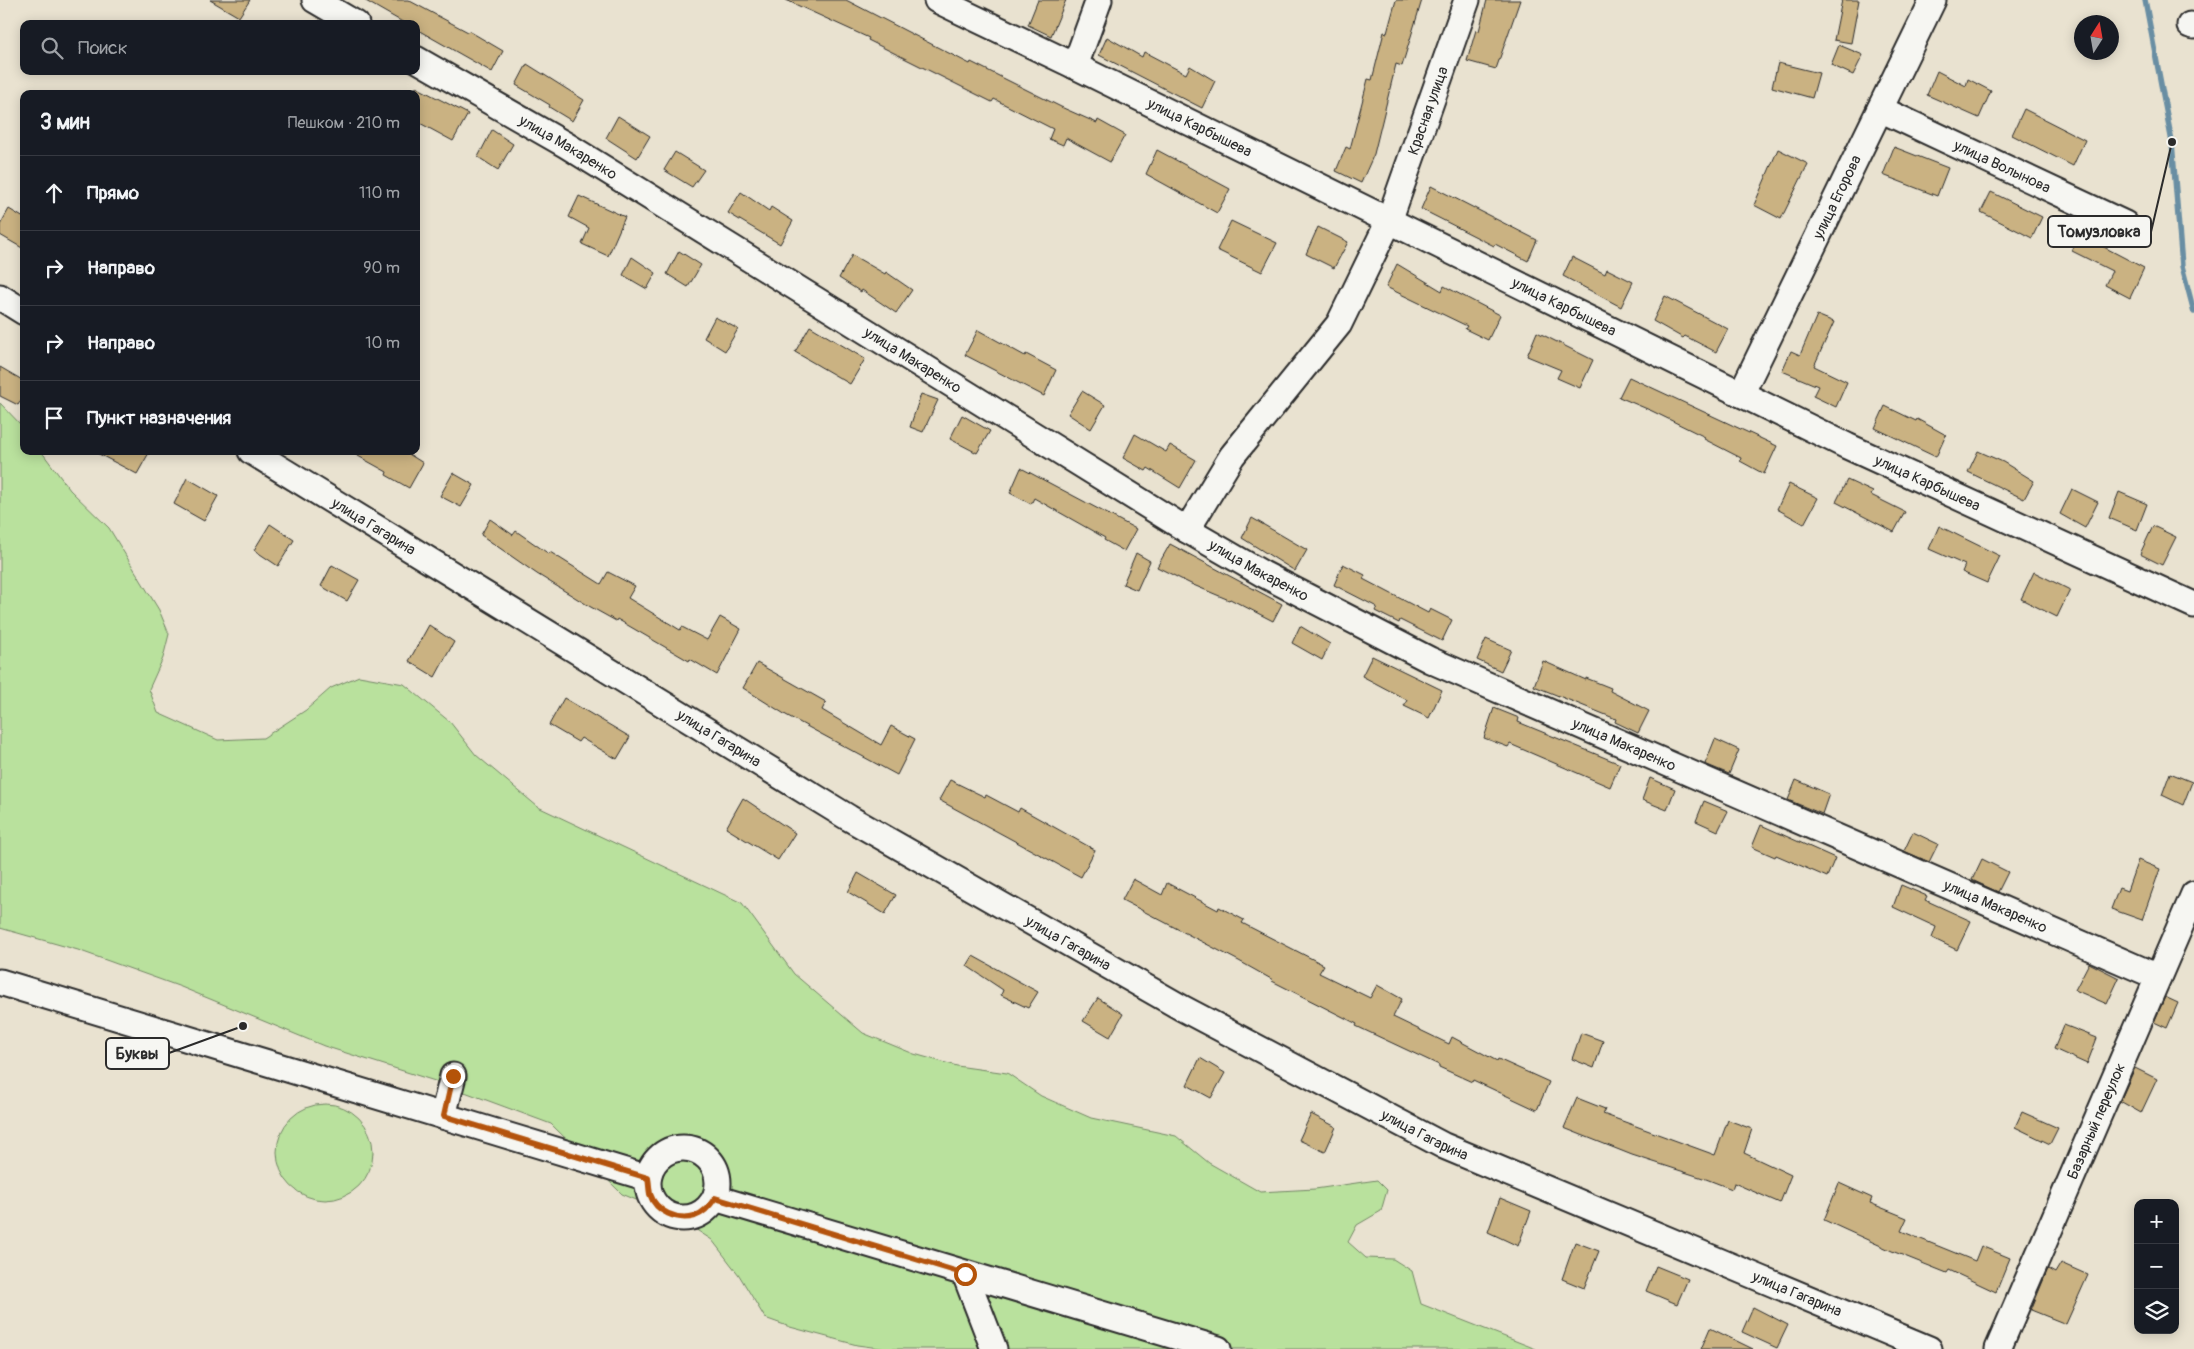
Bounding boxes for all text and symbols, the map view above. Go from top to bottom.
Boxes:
north arrow [2074,15,2119,60]
search box [20,20,420,75]
icon: search [38,34,66,62]
text: Поиск [78,36,128,60]
street label: Красная улица [1404,64,1453,158]
street label: улица Карбышева [1143,94,1255,162]
text: 3 мин [40,109,90,136]
street label: улица Макаренко [515,111,621,184]
text: Пешком · 210 m [288,113,400,133]
street label: улица Волынова [1950,136,2053,198]
street label: улица Егорова [1808,152,1866,243]
icon: ahead [40,179,68,207]
text: Прямо [87,181,139,205]
text: 110 m [359,183,400,203]
callout: Томузловка [2048,216,2151,247]
text: Томузловка [2056,222,2141,242]
icon: right [40,254,68,282]
text: Направо [87,256,155,280]
text: 90 m [363,258,400,278]
street label: улица Карбышева [1508,273,1619,341]
street label: улица Макаренко [860,323,965,398]
icon: right [40,329,68,357]
text: Направо [87,331,155,355]
text: 10 m [365,333,400,353]
icon: arrive [40,404,68,432]
text: Пункт назначения [87,406,231,430]
street label: улица Карбышева [1871,451,1983,516]
street label: улица Гагарина [327,493,419,560]
street label: улица Макаренко [1204,535,1312,606]
street label: улица Гагарина [672,705,764,772]
street label: улица Макаренко [1568,714,1679,776]
street label: улица Макаренко [1940,875,2050,938]
street label: улица Гагарина [1021,911,1114,975]
callout: Буквы [106,1038,169,1069]
text: Буквы [116,1044,158,1064]
street label: Базарный переулок [2063,1060,2130,1182]
route end [442,1065,465,1088]
street label: улица Гагарина [1377,1105,1471,1165]
map controls [2134,1199,2179,1334]
button: + [2134,1199,2179,1244]
button: − [2134,1244,2179,1289]
route start [954,1263,977,1286]
street label: улица Гагарина [1748,1267,1845,1321]
button: layers [2134,1289,2179,1334]

